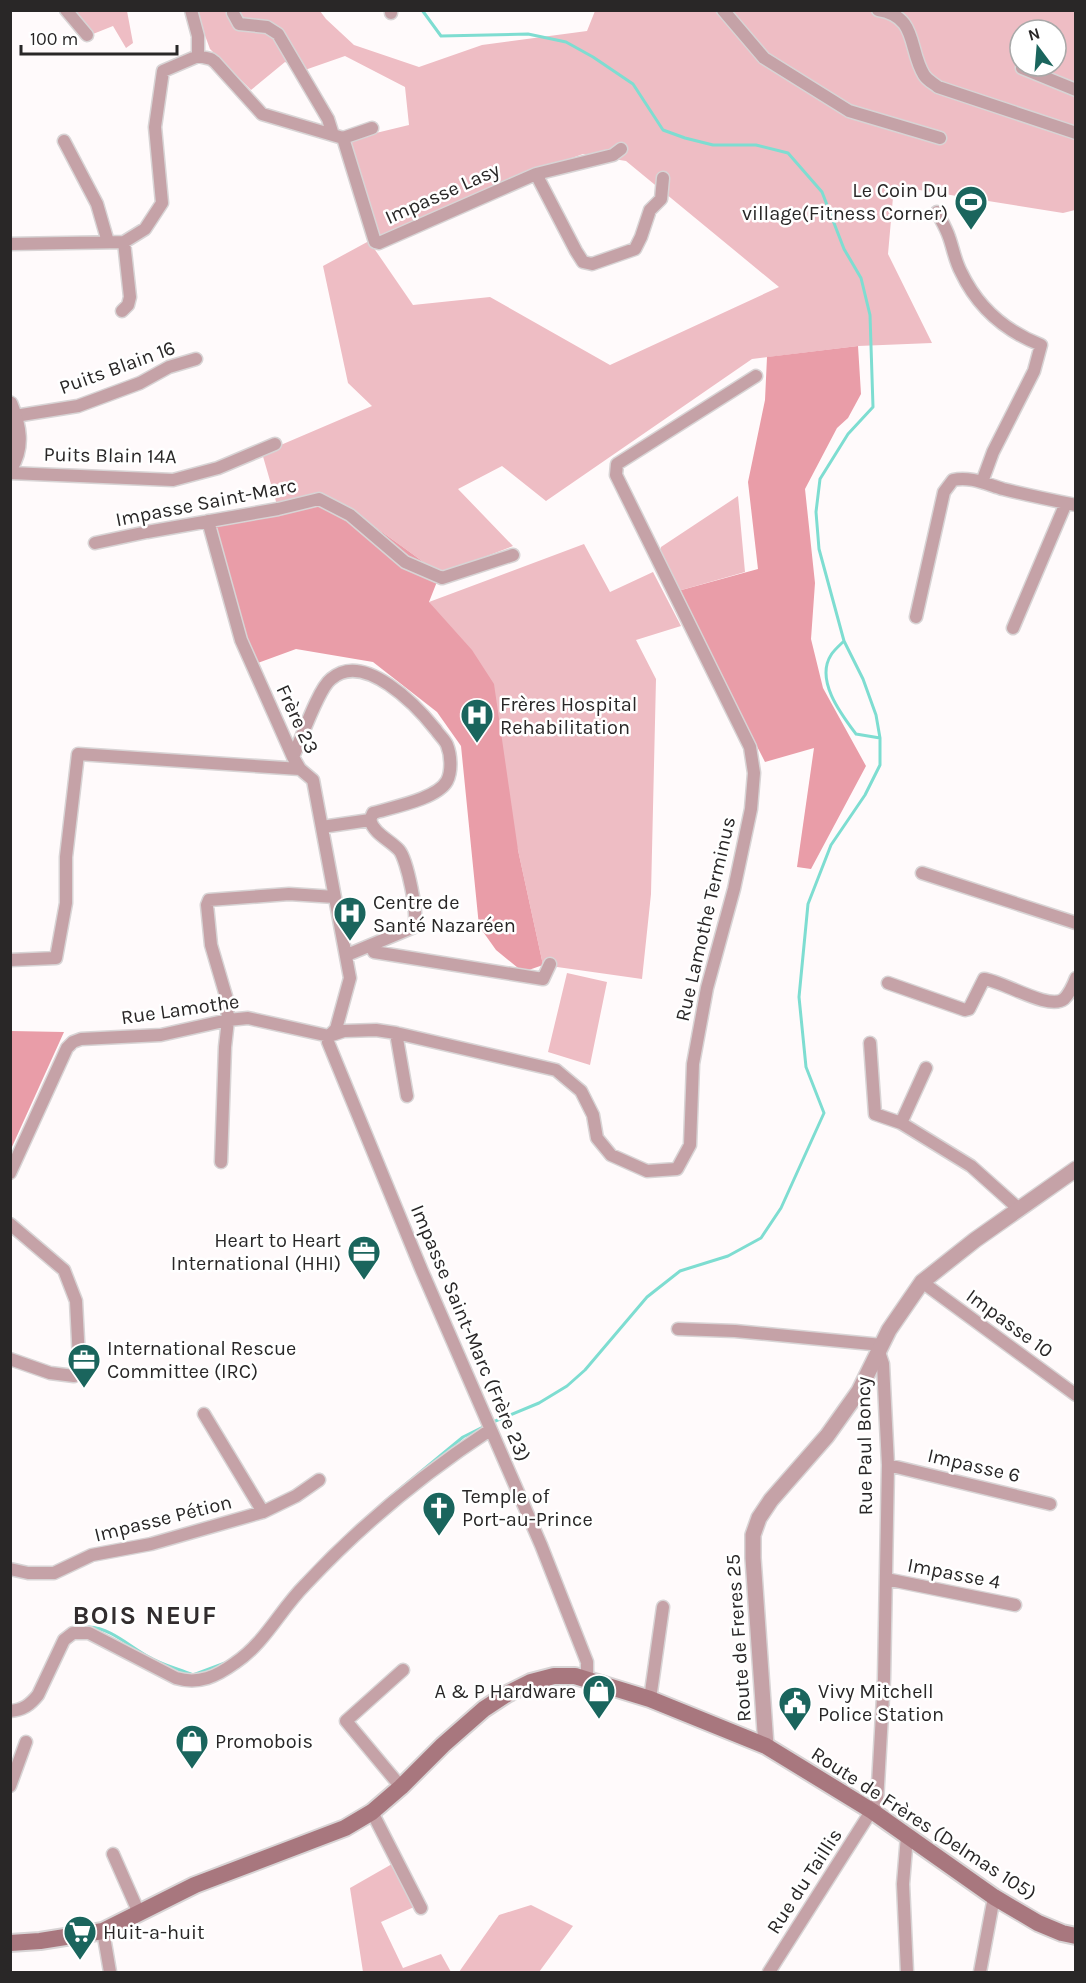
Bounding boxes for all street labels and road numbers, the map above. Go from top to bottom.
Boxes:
street label: Impasse Lasy [381,158,503,229]
street label: Puits Blain 16 [56,336,178,399]
street label: Puits Blain 14A [43,443,177,468]
street label: Impasse Saint-Marc [114,474,299,531]
street label: Frère 23 [272,681,324,757]
street label: Rue Lamothe Terminus [671,815,740,1024]
street label: Rue Lamothe [119,990,241,1029]
street label: Impasse Saint-Marc (Frère 23) [406,1201,535,1465]
street label: Impasse 10 [962,1284,1058,1363]
street label: Rue Paul Boncy [852,1376,877,1516]
street label: Impasse 6 [925,1444,1023,1487]
street label: Impasse Pétion [92,1490,234,1547]
street label: Route de Freres 25 [721,1553,756,1723]
street label: Impasse 4 [905,1553,1002,1594]
street label: Route de Frères (Delmas 105) [807,1742,1040,1905]
street label: Rue du Taillis [762,1824,847,1938]

